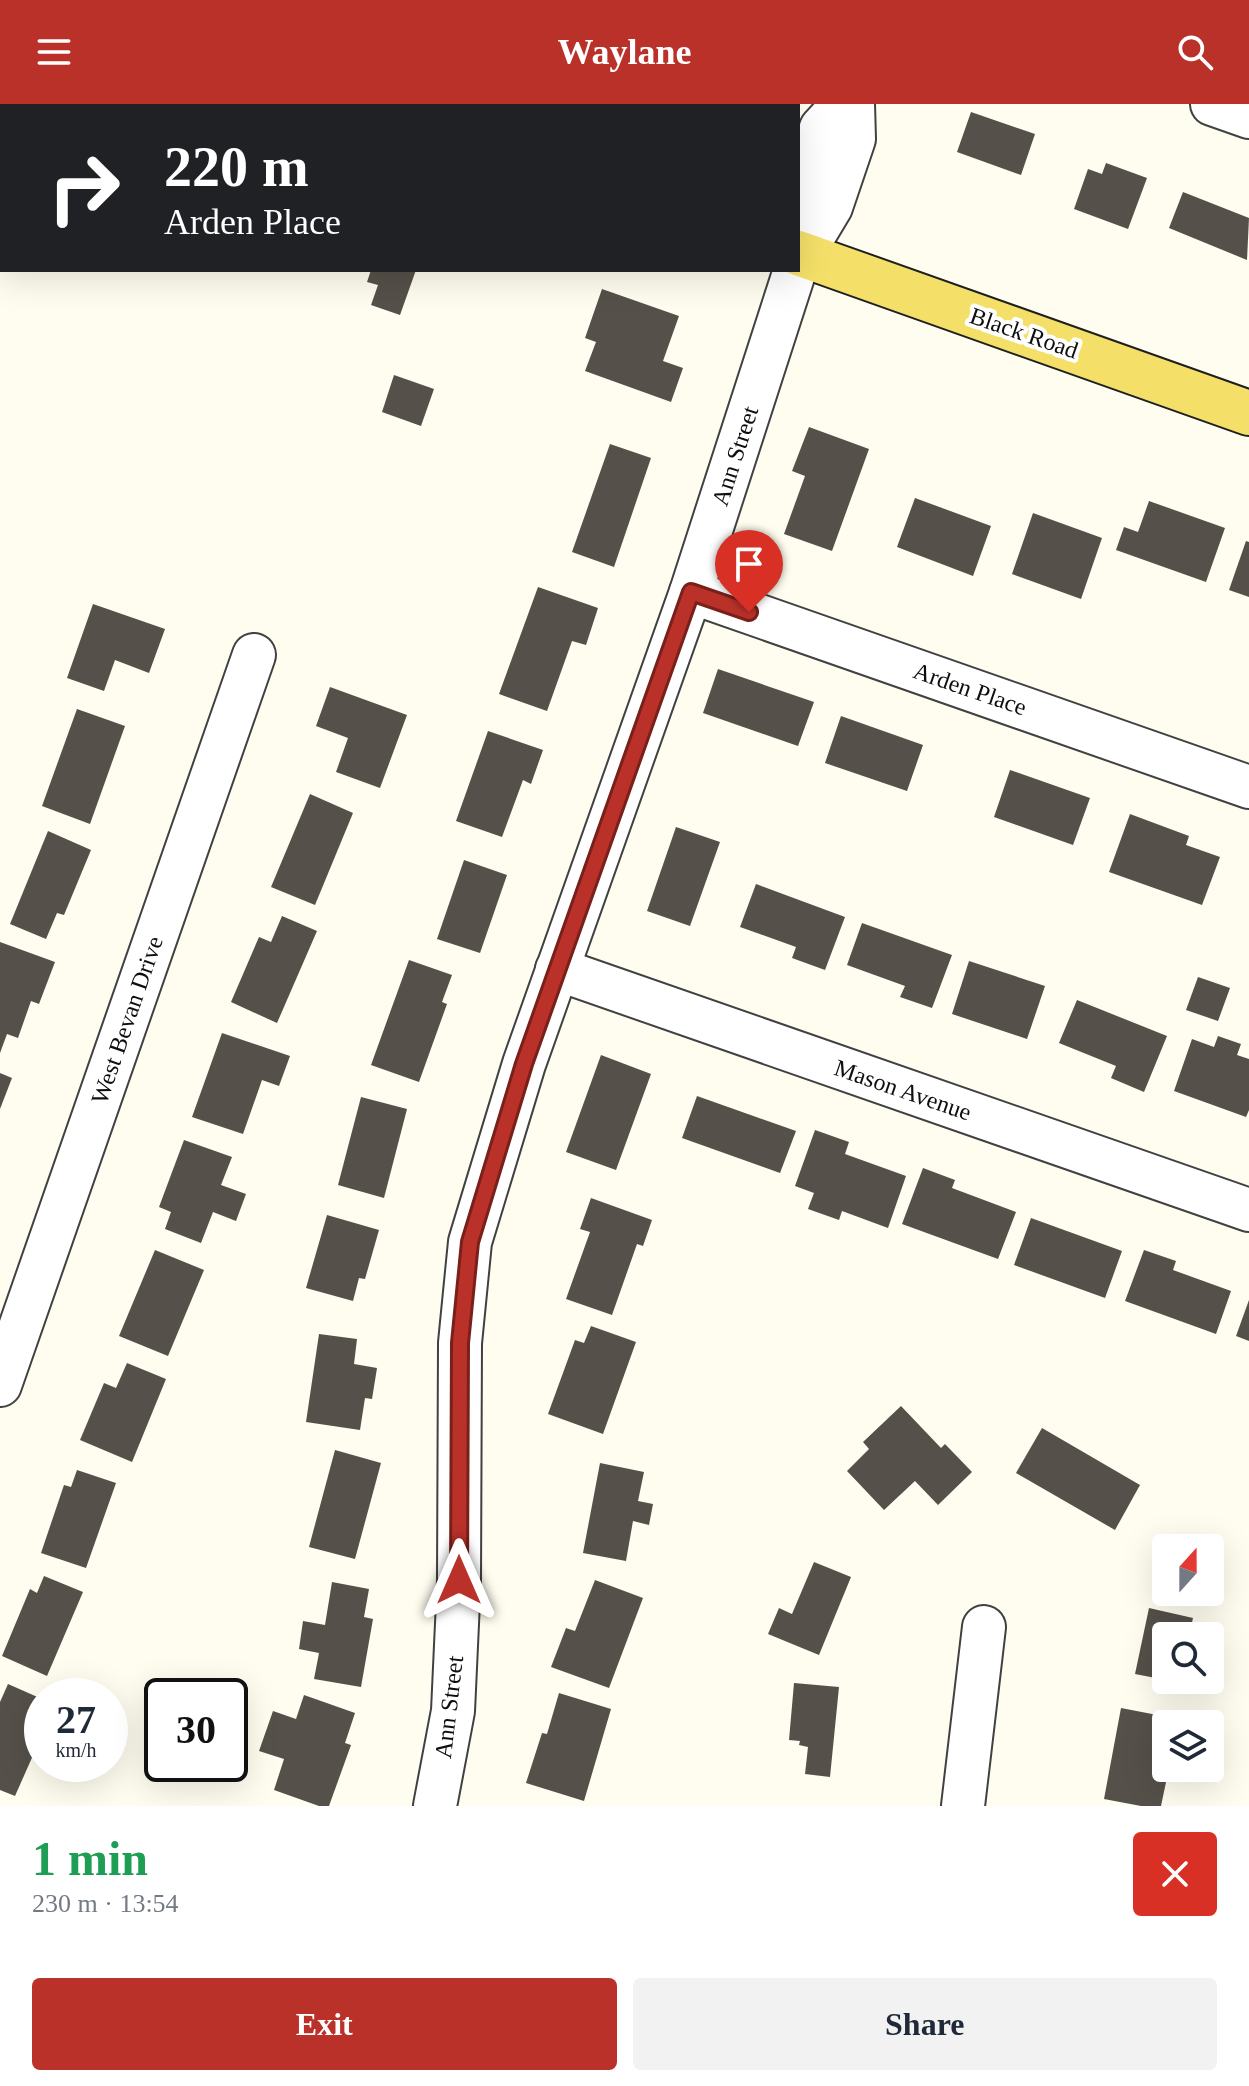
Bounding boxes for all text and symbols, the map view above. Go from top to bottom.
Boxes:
icon: menu [32,30,76,74]
icon: search [1173,30,1217,74]
text: Waylane [557,32,692,72]
icon: right [32,136,136,240]
text: 220 m [164,136,309,198]
text: Arden Place [164,202,341,242]
street label: Black Road [967,302,1081,364]
street label: Ann Street [707,403,763,509]
pin [715,530,783,612]
icon: arrive [727,542,771,586]
street label: Arden Place [910,658,1030,720]
street label: West Bevan Drive [86,933,168,1107]
street label: Mason Avenue [831,1054,975,1126]
north arrow [1152,1534,1224,1606]
map controls [1152,1534,1224,1782]
position arrow [417,1538,501,1622]
button: search [1152,1622,1224,1694]
street label: Ann Street [430,1654,468,1760]
speed limit sign: 30 [144,1678,248,1782]
text: 27 [56,1697,96,1742]
button: layers [1152,1710,1224,1782]
text: km/h [55,1739,97,1761]
text: 1 min [32,1832,148,1885]
button: close [1133,1832,1217,1916]
text: 230 m · 13:54 [32,1889,179,1918]
button: Exit [32,1978,617,2070]
button: Share [633,1978,1217,2070]

